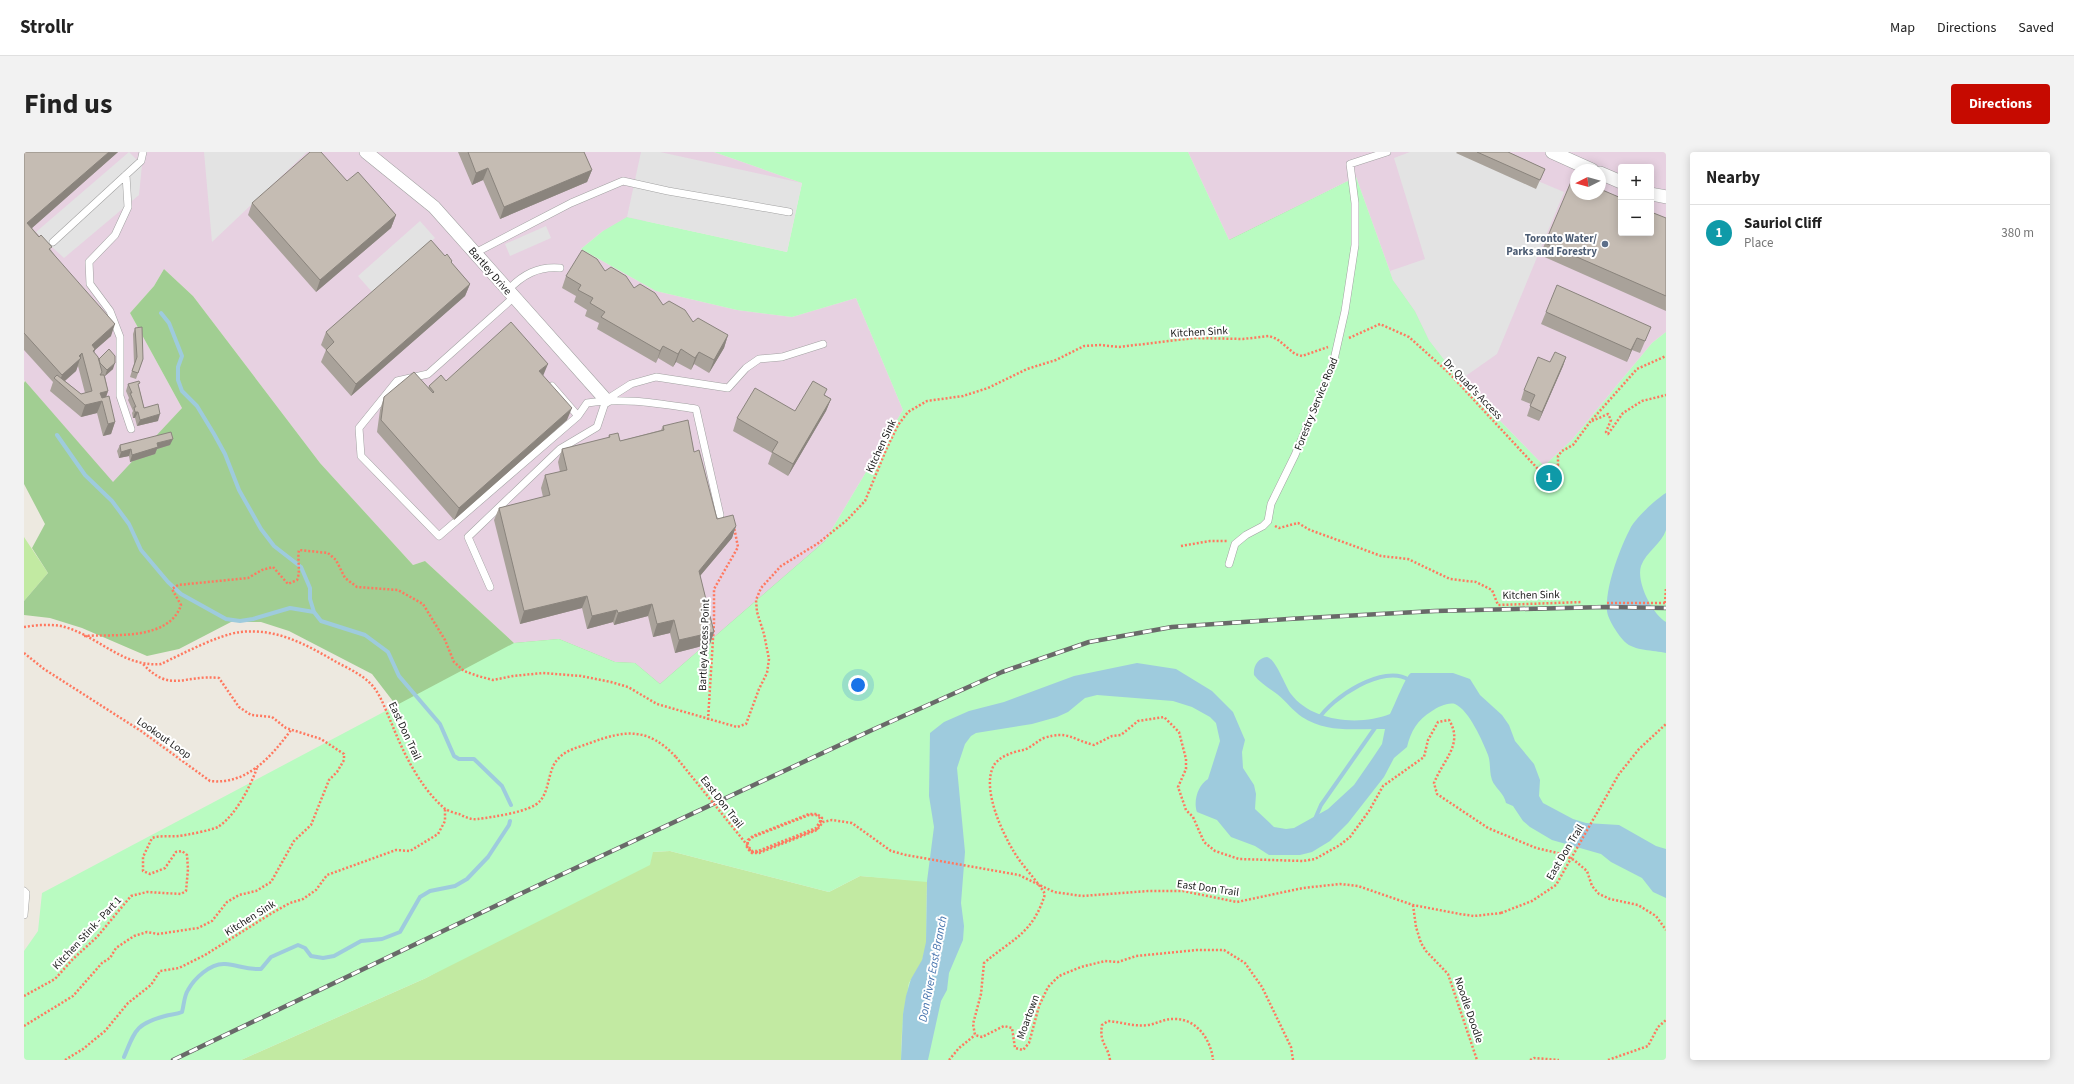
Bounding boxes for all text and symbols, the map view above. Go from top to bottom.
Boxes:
text: Strollr [20,14,74,41]
text: Map [1890,18,1915,38]
text: Directions [1937,18,1996,38]
text: Saved [2018,18,2054,38]
text: Find us [24,84,112,124]
button: Directions [1951,84,2050,124]
north arrow [1570,164,1606,200]
map controls [1618,164,1654,236]
button: + [1618,164,1654,200]
text: Nearby [1706,166,1760,190]
button: − [1618,200,1654,236]
text: Sauriol Cliff [1744,213,1822,234]
text: 1 [1716,224,1722,242]
text: 380 m [2001,224,2034,242]
place label: Toronto Water/ Parks and Forestry [1506,231,1597,259]
text: Place [1744,234,1773,252]
marker: Toronto Water/ Parks and Forestry [1600,239,1610,249]
street label: Bartley Drive [465,244,515,299]
street label: Kitchen Sink [1170,323,1229,341]
street label: Forestry Service Road [1290,355,1342,453]
street label: Dr. Quad's Access [1440,355,1506,423]
street label: Kitchen Sink [862,416,900,475]
pin: 1 [1536,463,1562,493]
street label: Kitchen Sink [1502,587,1560,603]
street label: Bartley Access Point [695,598,713,691]
your location [848,675,868,695]
street label: East Don Trail [385,699,425,763]
street label: Lookout Loop [134,714,194,762]
street label: East Don Trail [697,773,747,831]
street label: East Don Trail [1542,821,1588,883]
street label: East Don Trail [1176,876,1240,900]
street label: Kitchen Stink - Part 1 [49,893,125,973]
street label: Kitchen Sink [222,896,279,940]
water label: Don River East Branch [914,915,952,1023]
street label: Noodle Doodle [1451,975,1487,1045]
street label: Moartown [1013,993,1043,1041]

